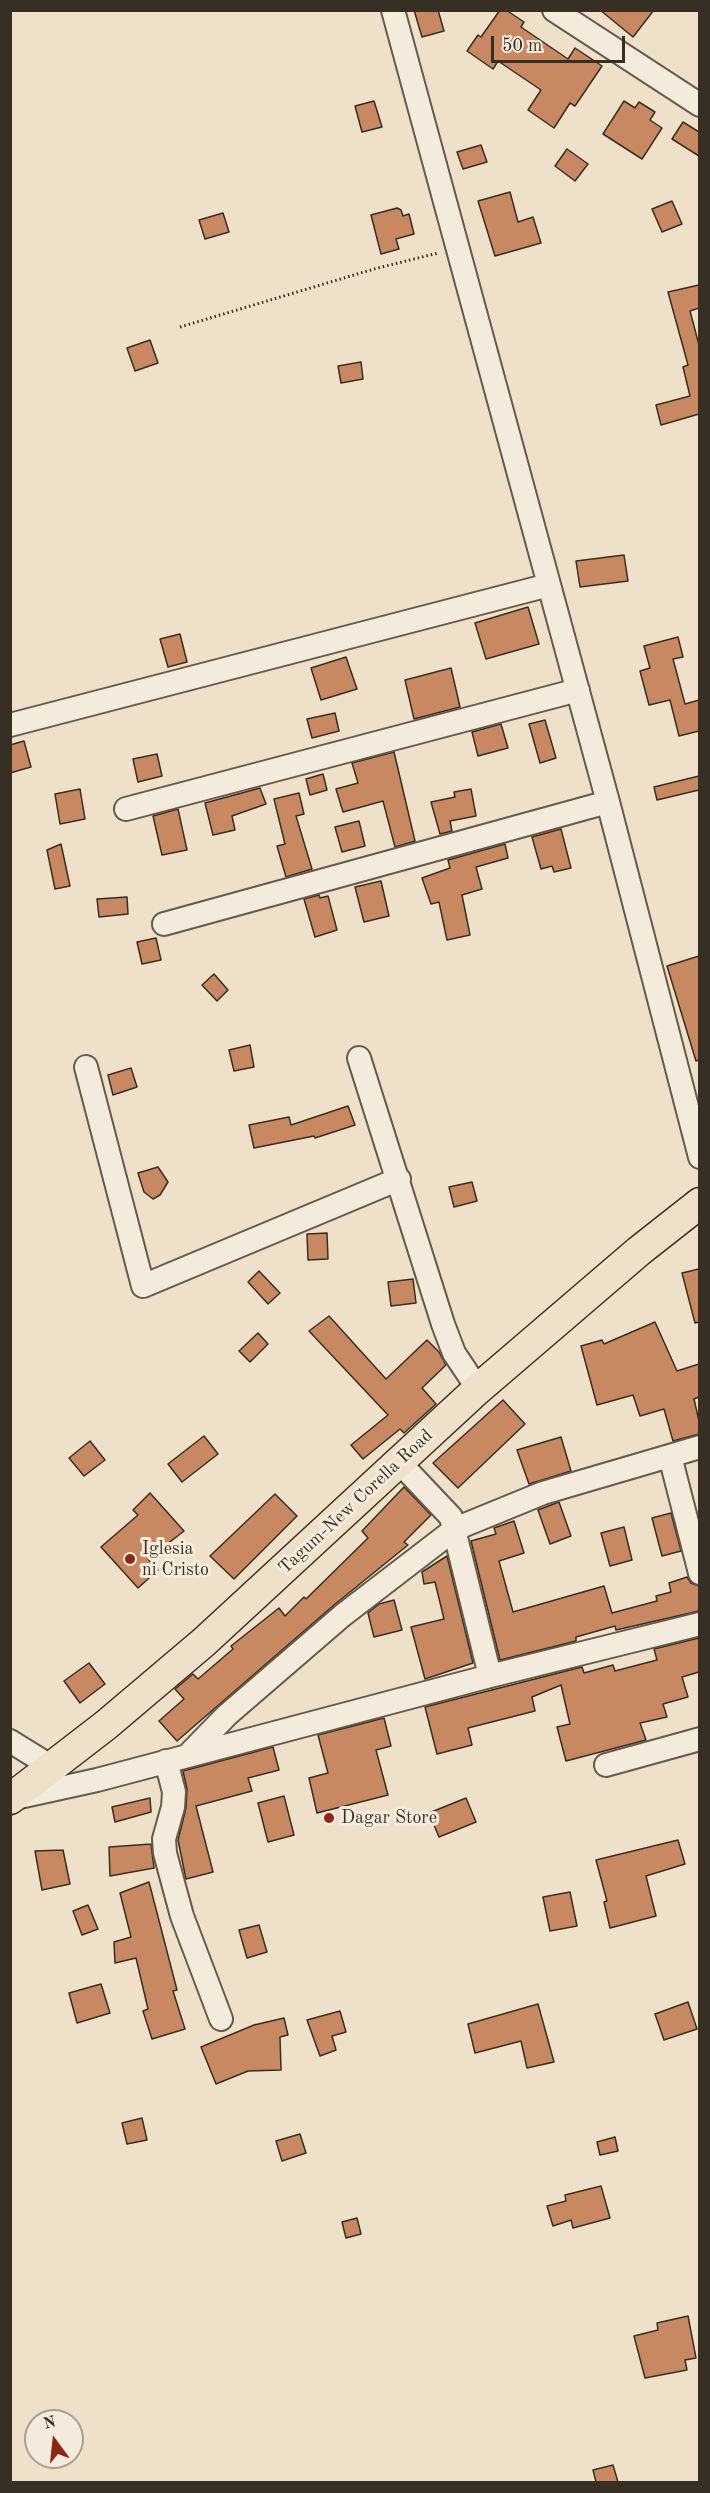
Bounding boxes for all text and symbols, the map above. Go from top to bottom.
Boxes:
scale bar [494,24,628,62]
text: 50 m [502,37,542,55]
street label: Tagum-New Corella Road [275,1425,437,1579]
place label: Iglesia ni Cristo [142,1538,209,1580]
marker: Iglesia ni Cristo [123,1552,137,1566]
place label: Dagar Store [341,1807,437,1829]
marker: Dagar Store [322,1811,336,1825]
north arrow [24,2409,84,2469]
text: N [42,2414,58,2433]

